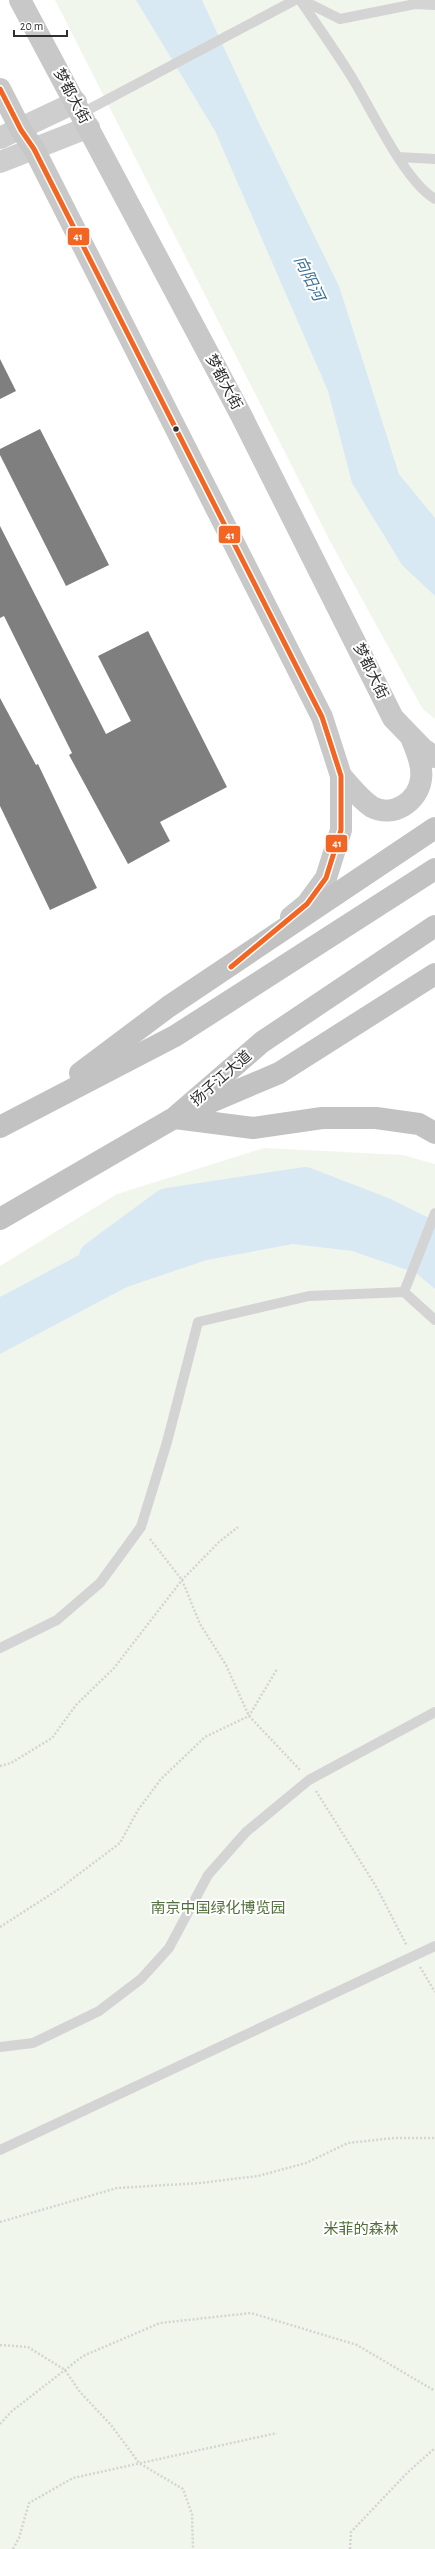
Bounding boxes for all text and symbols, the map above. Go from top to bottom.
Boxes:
scale bar [14,12,67,38]
text: 20 m [20,20,43,32]
street label: 梦都大街 [51,66,93,126]
line badge: 41 [67,227,90,246]
text: 41 [73,231,83,242]
water label: 向阳河 [291,253,329,306]
street label: 梦都大街 [203,352,245,412]
unlabelled marker [171,424,181,434]
line badge: 41 [218,525,241,544]
text: 41 [225,530,235,541]
street label: 梦都大街 [351,641,391,701]
line badge: 41 [325,834,348,853]
text: 41 [332,838,342,849]
street label: 扬子江大道 [187,1047,255,1109]
park label: 南京中国绿化博览园 [150,1899,286,1916]
park label: 米菲的森林 [323,2221,399,2237]

